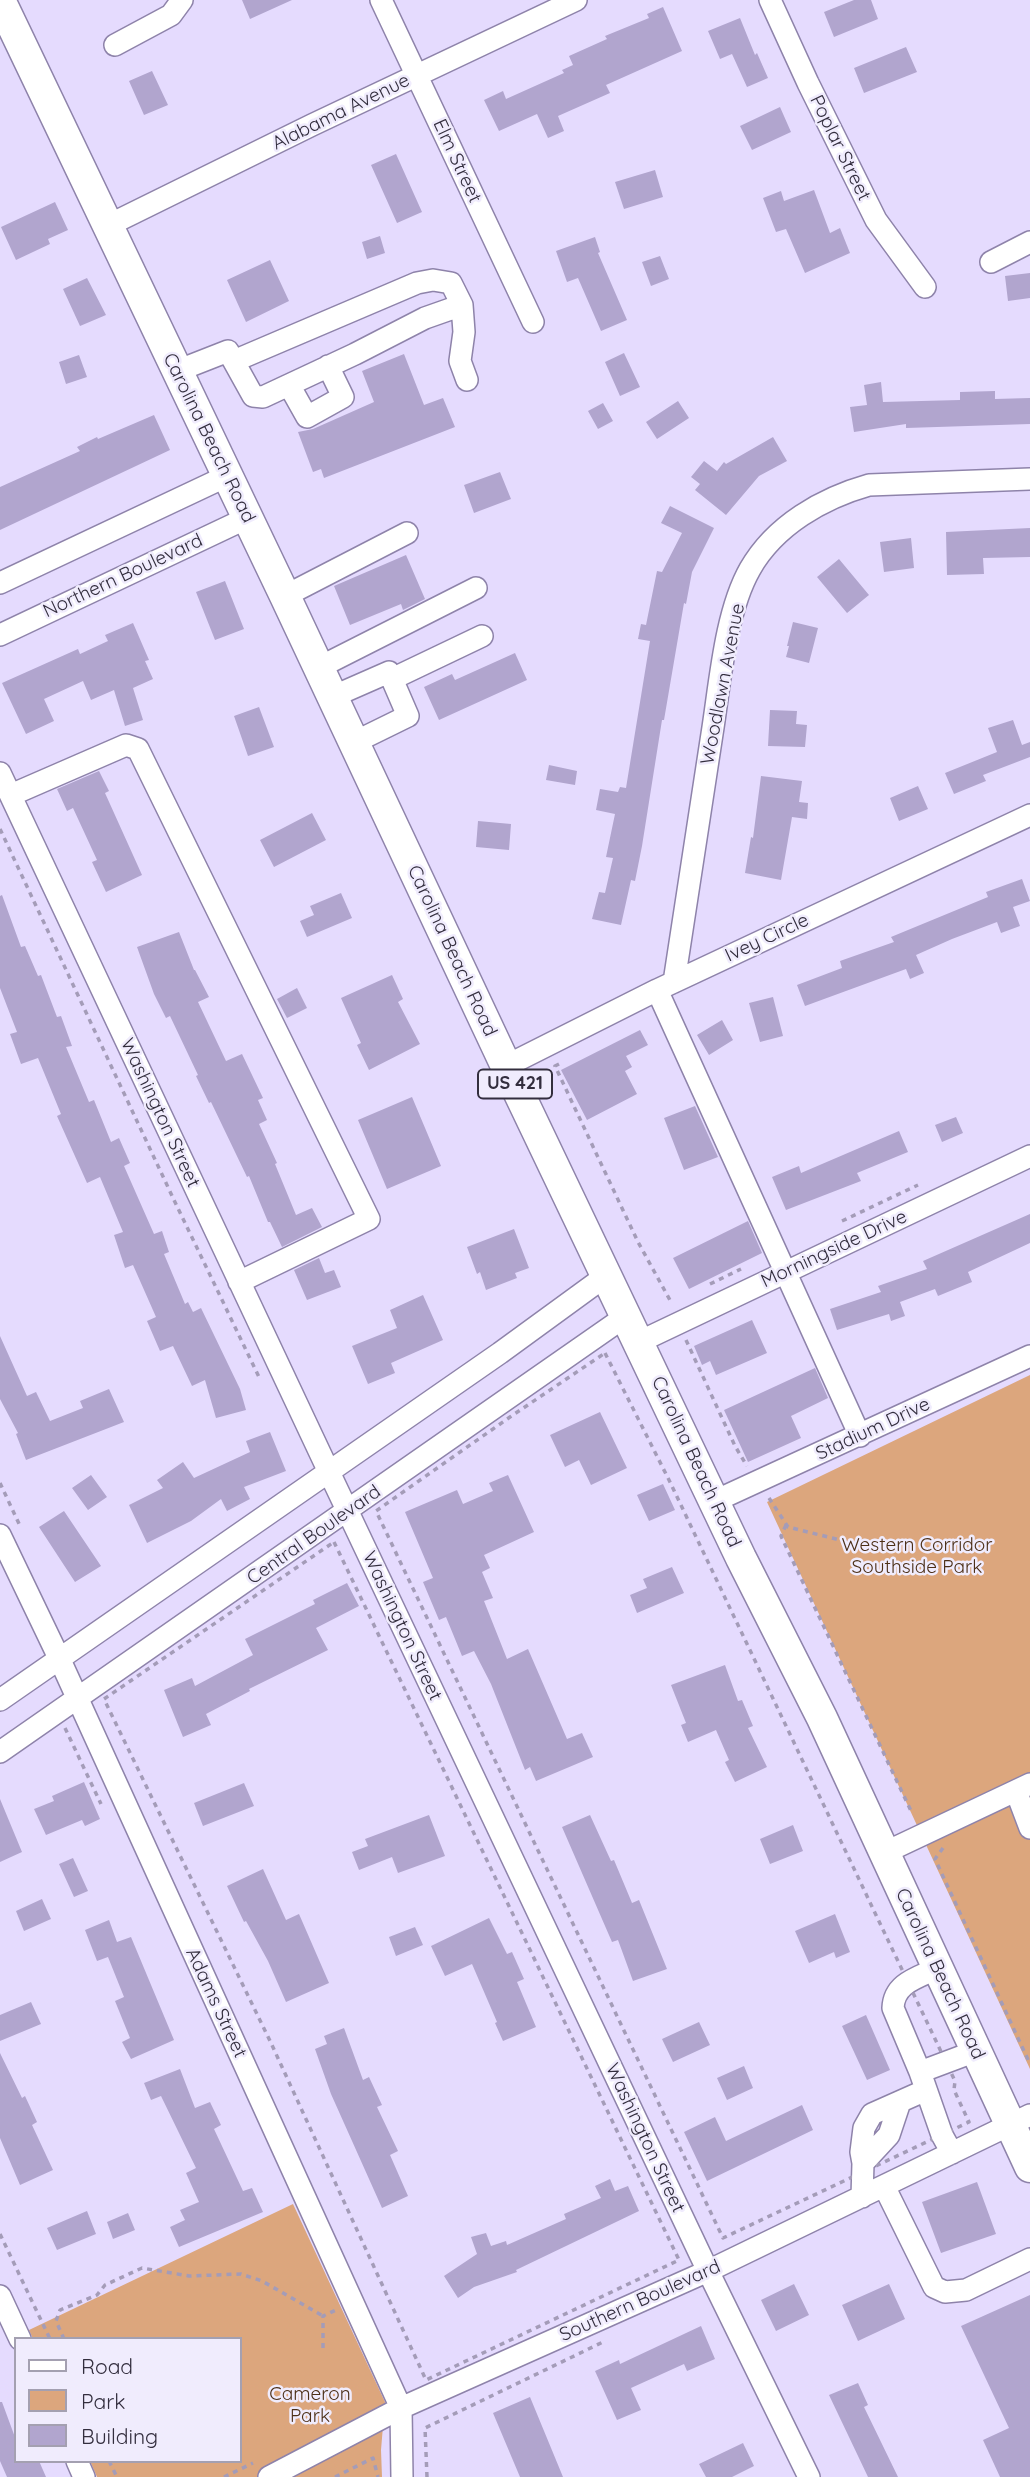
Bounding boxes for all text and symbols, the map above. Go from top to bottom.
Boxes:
street label: Alabama Avenue [268,69,414,155]
street label: Poplar Street [805,92,875,204]
street label: Elm Street [428,116,486,206]
street label: Carolina Beach Road [158,349,260,527]
street label: Northern Boulevard [40,529,206,623]
street label: Woodlawn Avenue [696,601,750,767]
street label: Carolina Beach Road [402,862,502,1040]
street label: Ivey Circle [722,909,812,967]
street label: Washington Street [115,1035,205,1191]
road number: US 421 [478,1070,552,1098]
street label: Morningside Drive [757,1205,911,1293]
street label: Carolina Beach Road [646,1373,746,1551]
street label: Stadium Drive [812,1393,934,1465]
street label: Central Boulevard [243,1480,385,1590]
park label: Western Corridor Southside Park [841,1534,993,1578]
street label: Washington Street [357,1548,447,1704]
street label: Carolina Beach Road [890,1885,990,2063]
street label: Adams Street [181,1944,251,2062]
street label: Washington Street [600,2060,690,2216]
street label: Southern Boulevard [556,2255,724,2347]
legend [14,2337,242,2463]
text: Road [81,2353,133,2379]
park label: Cameron Park [269,2383,351,2427]
text: Park [81,2388,125,2414]
text: Building [81,2423,158,2449]

